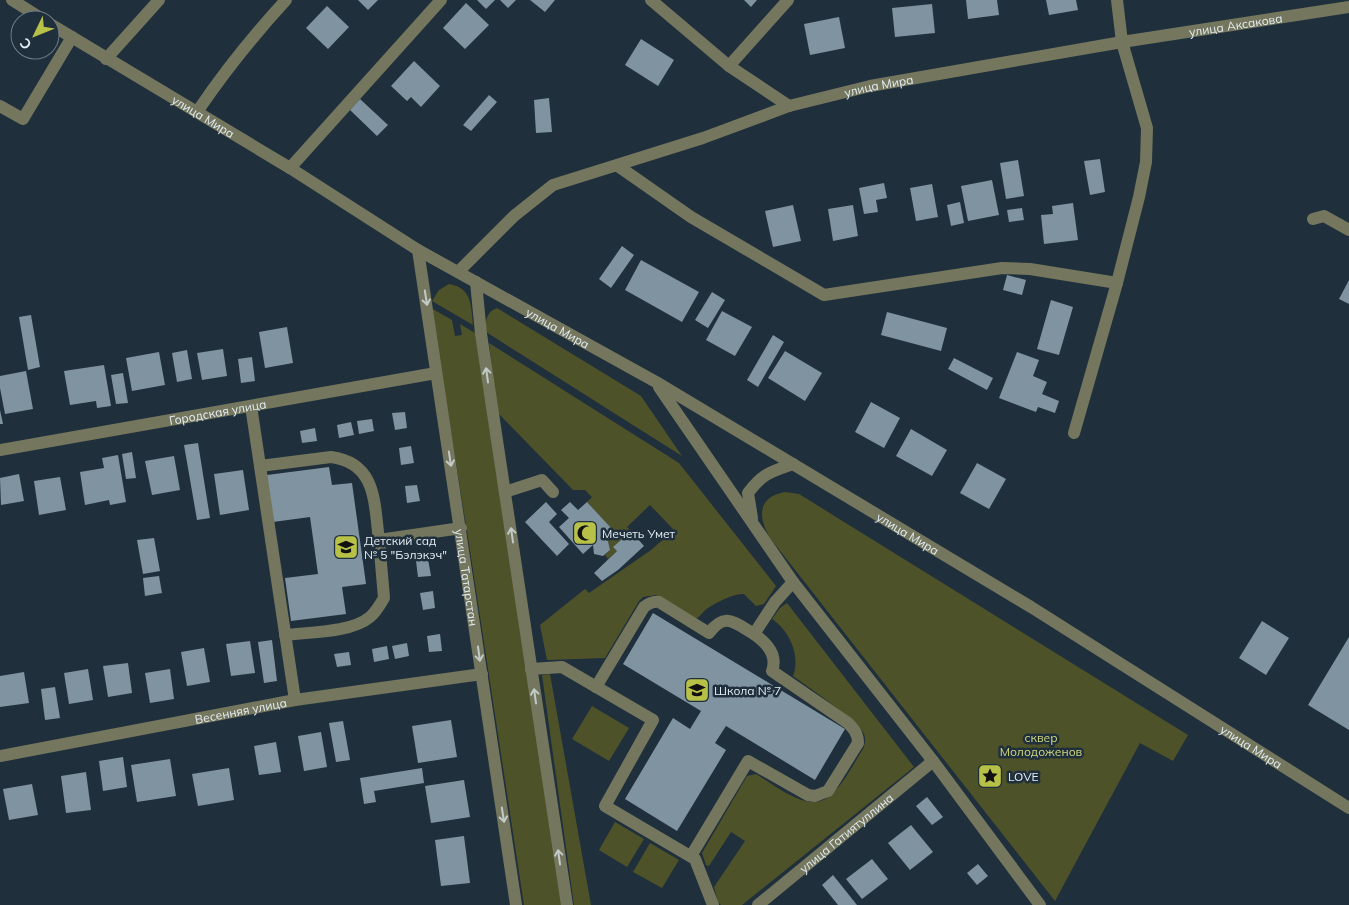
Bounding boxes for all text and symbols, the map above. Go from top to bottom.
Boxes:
north arrow [10,10,60,60]
street label: улица Аксакова [1188,10,1283,39]
text: С [16,34,35,54]
street label: улица Мира [842,71,914,100]
street label: улица Мира [170,92,237,141]
one-way arrow [421,290,431,306]
street label: улица Мира [524,304,592,351]
one-way arrow [482,367,492,383]
street label: Городская улица [168,396,267,428]
one-way arrow [445,450,455,466]
street label: улица Мира [874,509,942,558]
mosque icon: Мечеть Умет [572,520,598,546]
place label: Мечеть Умет [602,526,676,541]
street label: улица Татарстан [452,528,482,627]
one-way arrow [506,528,516,544]
place label: Детский сад № 5 "Бэлэкэч" [364,533,447,562]
school or university icon: Детский сад № 5 "Бэлэкэч" [333,534,359,560]
one-way arrow [474,646,484,662]
school or university icon: Школа № 7 [684,677,710,703]
place label: Школа № 7 [714,683,781,698]
one-way arrow [530,688,540,704]
street label: Весенняя улица [193,694,288,726]
street label: улица Мира [1218,721,1285,771]
park label: сквер Молодоженов [1000,730,1083,759]
place icon: LOVE [977,763,1003,789]
place label: LOVE [1008,769,1039,784]
street label: улица Гатиятуллина [796,790,896,876]
one-way arrow [498,807,508,823]
one-way arrow [554,849,564,865]

